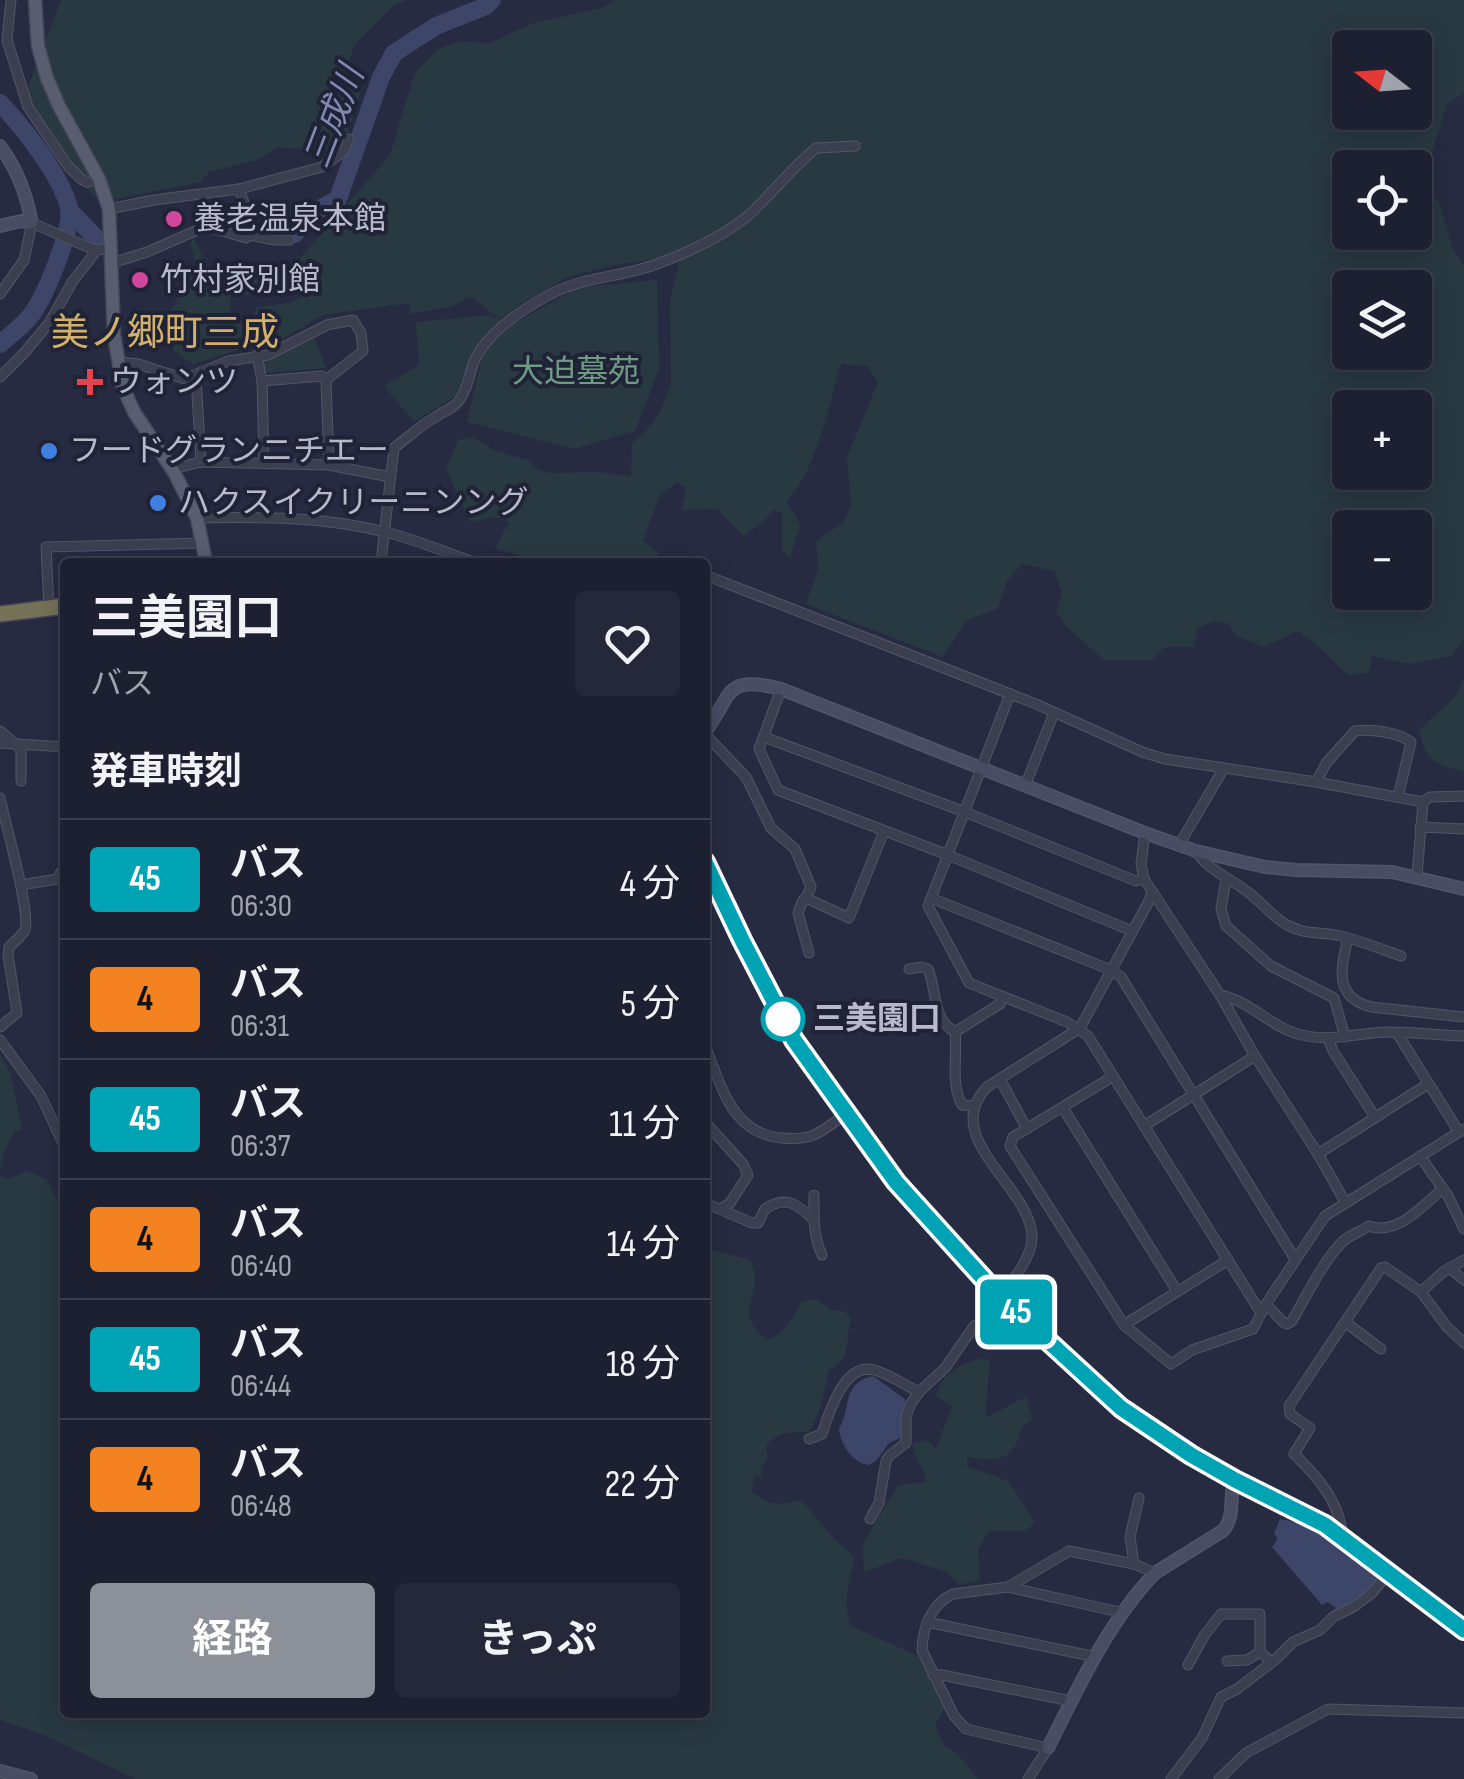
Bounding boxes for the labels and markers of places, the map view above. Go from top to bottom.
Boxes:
place label: 養老温泉本館 [194,200,386,239]
marker: 養老温泉本館 [163,208,185,230]
place label: 竹村家別館 [160,261,320,300]
marker: 竹村家別館 [129,269,151,291]
place label: ウォンツ [110,363,238,402]
marker: ウォンツ [79,371,101,393]
place label: フードグランニチエー [69,432,389,471]
marker: フードグランニチエー [38,440,60,462]
place label: ハクスイクリーニンング [178,484,528,523]
marker: ハクスイクリーニンング [147,492,169,514]
marker: 三美園口 [762,998,804,1040]
place label: 三美園口 [813,1000,941,1039]

